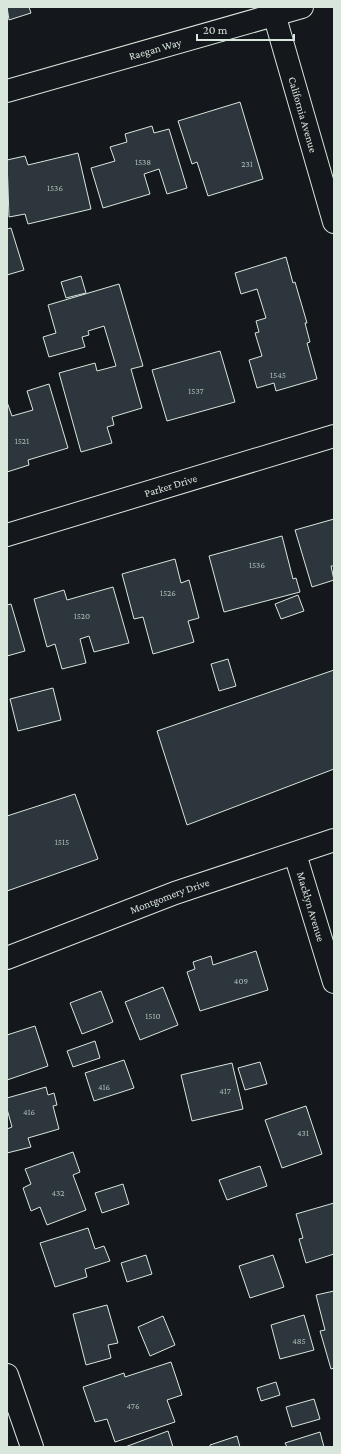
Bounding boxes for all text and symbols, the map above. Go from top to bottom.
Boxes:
scale bar [197,16,294,42]
text: 20 m [203,23,228,37]
street label: Raegan Way [127,35,184,62]
street label: California Avenue [286,75,320,154]
house number: 1538 [135,157,151,167]
house number: 231 [241,159,253,169]
house number: 1536 [47,183,63,193]
house number: 1545 [270,370,286,380]
house number: 1537 [188,386,204,396]
house number: 1521 [15,436,29,446]
street label: Parker Drive [143,472,199,499]
house number: 1536 [249,560,265,570]
house number: 1526 [160,588,176,598]
house number: 1520 [74,611,90,621]
house number: 1515 [55,837,69,847]
street label: Macklyn Avenue [295,870,327,943]
street label: Montgomery Drive [128,876,211,916]
house number: 409 [234,976,249,986]
house number: 1510 [145,1011,161,1021]
house number: 416 [98,1082,111,1092]
house number: 417 [219,1086,231,1096]
house number: 416 [23,1107,36,1117]
house number: 431 [297,1128,309,1138]
house number: 432 [51,1188,65,1198]
house number: 485 [292,1336,306,1346]
house number: 476 [126,1401,140,1411]

